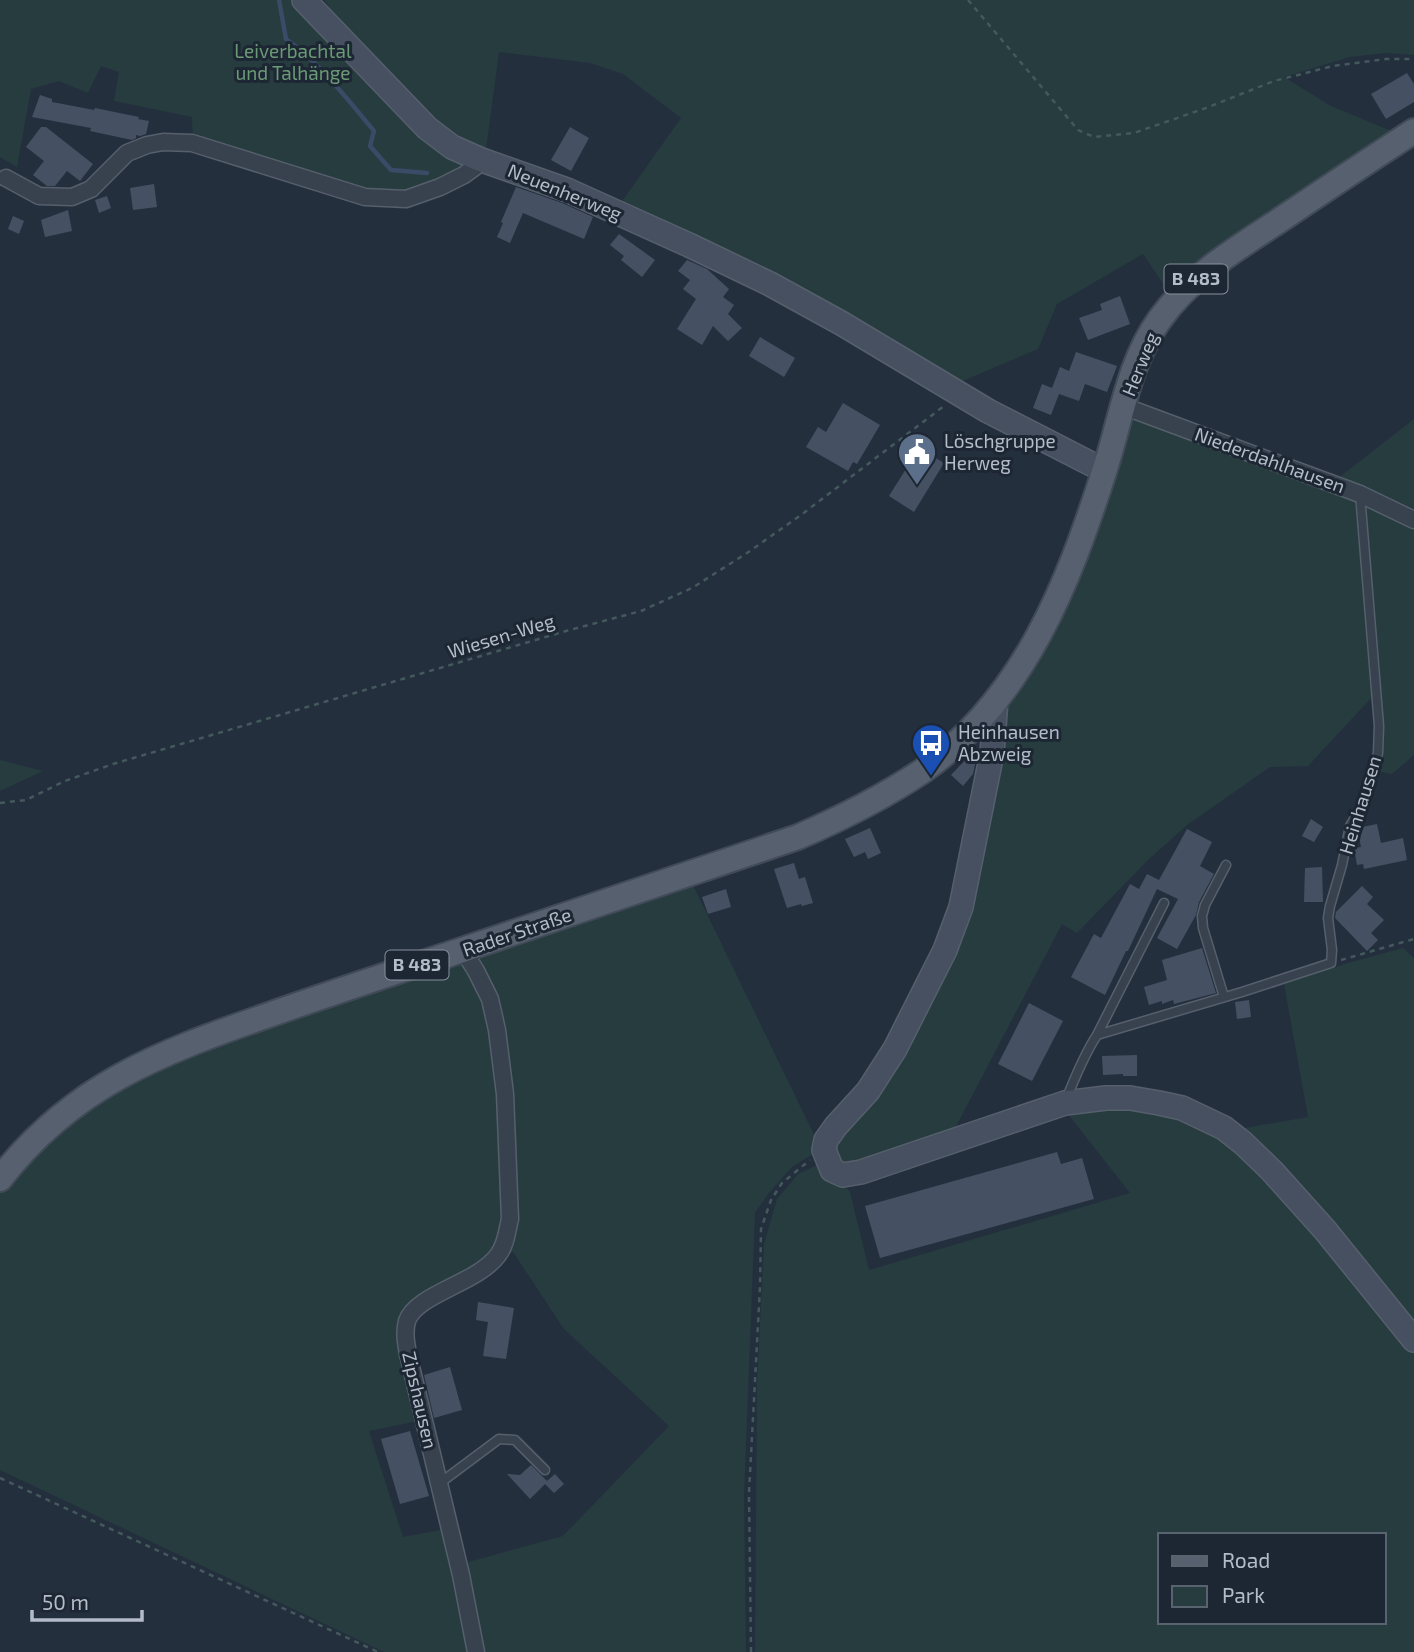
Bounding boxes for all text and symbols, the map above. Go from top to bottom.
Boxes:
park label: Leiverbachtal und Talhänge [234,39,352,84]
street label: Neuenherweg [505,158,626,225]
road number: B 483 [1164,264,1228,293]
street label: Herweg [1116,328,1163,399]
street label: Niederdahlhausen [1192,422,1348,497]
place label: Löschgruppe Herweg [944,429,1056,474]
public building icon: Löschgruppe Herweg [896,431,938,486]
street label: Wiesen-Weg [445,608,557,663]
place label: Heinhausen Abzweig [958,720,1060,765]
bus stop icon: Heinhausen Abzweig [910,722,952,777]
street label: Heinhausen [1334,753,1385,857]
street label: Rader Straße [459,902,574,961]
road number: B 483 [386,950,448,980]
street label: Zipshausen [398,1349,443,1451]
legend [1158,1533,1386,1624]
text: Road [1222,1547,1270,1572]
scale bar [32,1578,142,1622]
text: Park [1222,1582,1265,1607]
text: 50 m [42,1589,89,1614]

